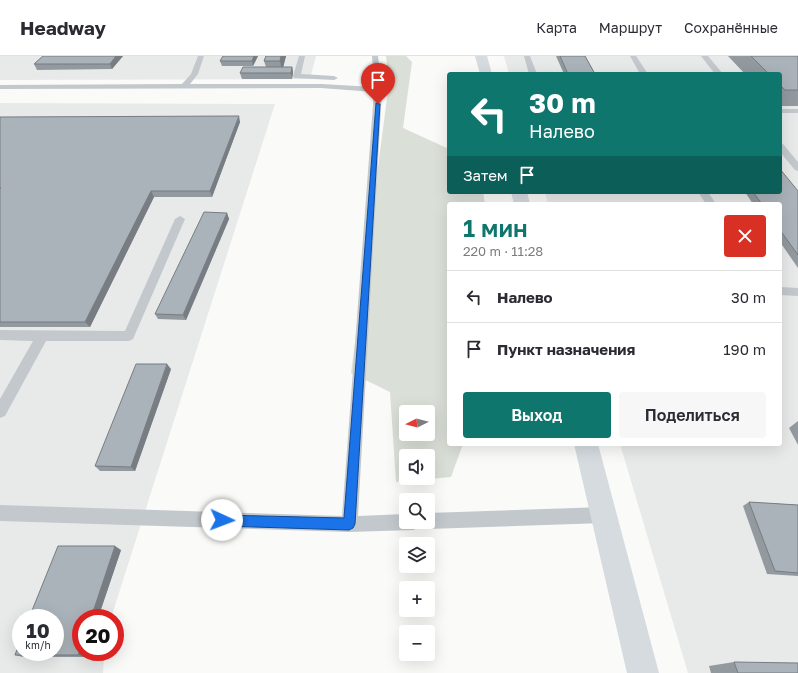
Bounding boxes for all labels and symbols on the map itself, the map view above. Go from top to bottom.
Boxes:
pin [361,63,395,104]
north arrow [399,405,435,441]
position arrow [201,499,243,541]
speed limit sign: 20 [72,609,124,661]

